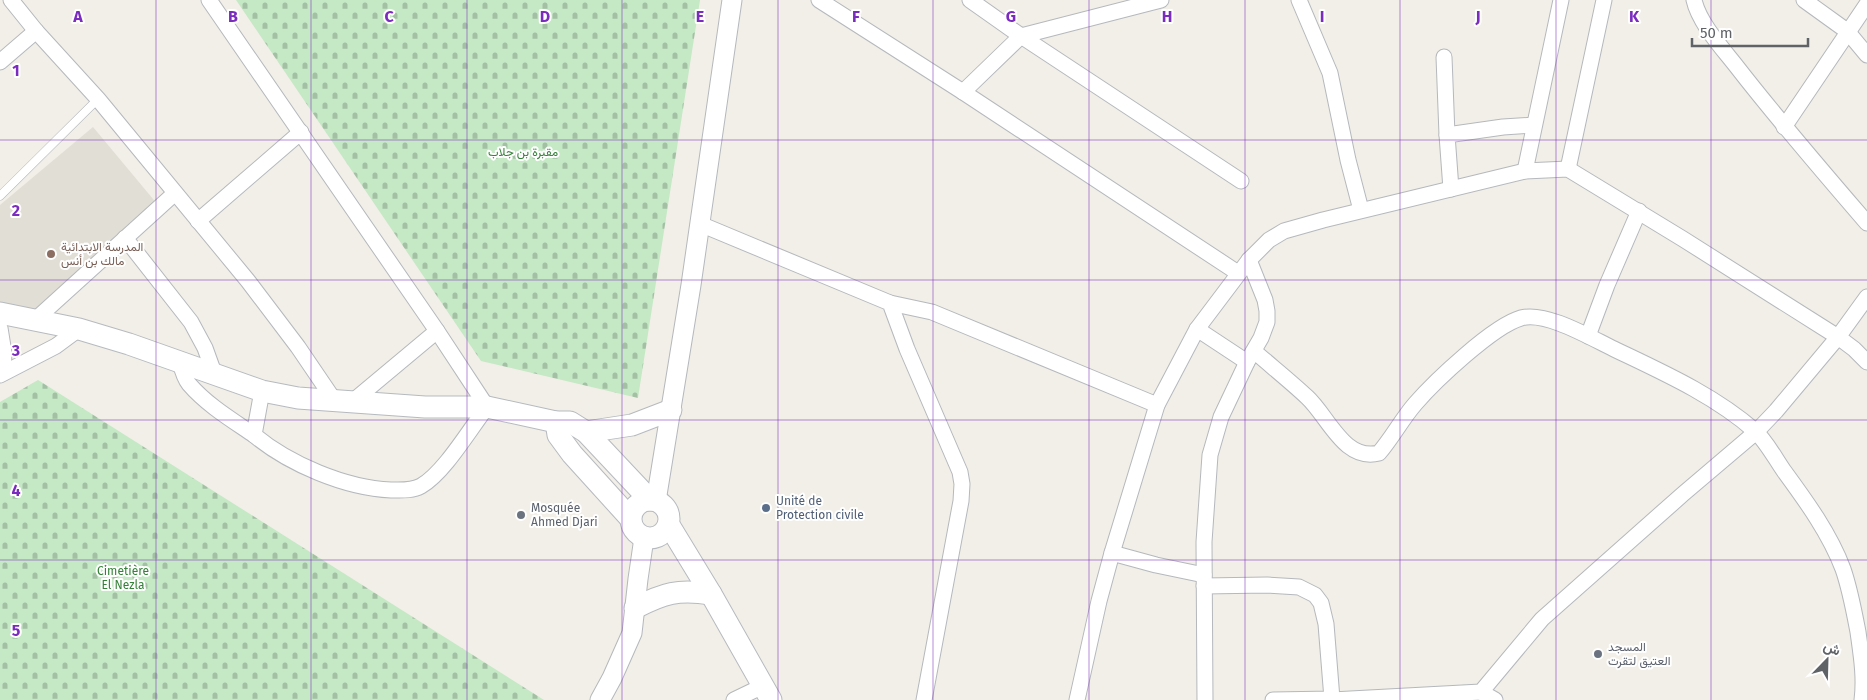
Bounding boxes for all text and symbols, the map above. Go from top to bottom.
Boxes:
text: A [72,7,83,26]
text: B [228,7,238,26]
text: C [384,7,394,26]
text: D [540,7,550,26]
text: E [696,7,704,26]
text: F [852,7,860,26]
text: G [1006,7,1016,26]
text: H [1162,7,1172,26]
text: I [1320,7,1324,26]
text: J [1474,7,1481,26]
text: K [1629,7,1640,26]
scale bar [1692,15,1808,47]
text: 50 m [1700,24,1733,42]
text: 1 [12,61,20,80]
park label: مقبرة بن جلاب [488,145,558,160]
text: 2 [12,201,20,220]
place label: المدرسة الابتدائية مالك بن أنس [61,240,143,269]
marker: المدرسة الابتدائية مالك بن أنس [45,248,57,260]
text: 3 [11,341,20,360]
text: 4 [11,481,21,500]
place label: Unité de Protection civile [776,494,864,522]
place label: Mosquée Ahmed Djari [531,501,598,529]
marker: Unité de Protection civile [760,502,772,514]
marker: Mosquée Ahmed Djari [515,509,527,521]
park label: Cimetière El Nezla [97,564,149,592]
text: 5 [12,621,21,640]
north arrow [1802,635,1852,685]
text: ش [1821,637,1843,660]
place label: المسجد العتيق لتقرت [1608,640,1670,669]
marker: المسجد العتيق لتقرت [1592,648,1604,660]

